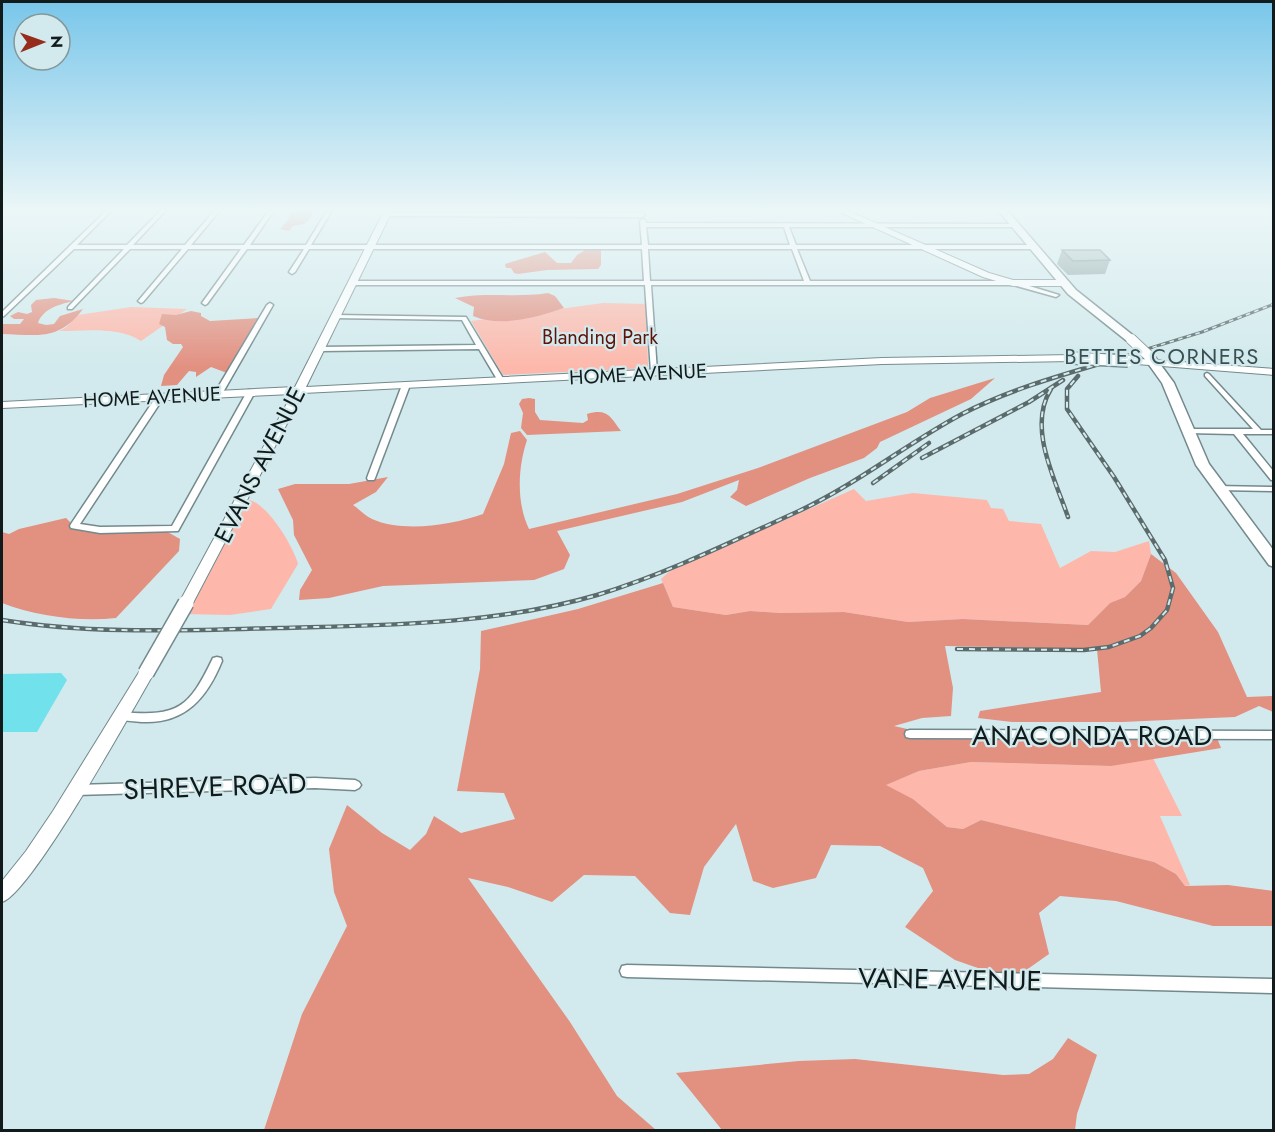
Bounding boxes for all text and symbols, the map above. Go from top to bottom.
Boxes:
north arrow [12,12,72,72]
text: N [45,35,68,48]
park label: Blanding Park [542,323,658,352]
district label: BETTES CORNERS [1064,340,1260,372]
street label: HOME AVENUE [568,356,708,393]
street label: HOME AVENUE [82,379,222,416]
street label: EVANS AVENUE [205,381,314,549]
street label: ANACONDA ROAD [972,715,1212,756]
street label: SHREVE ROAD [123,763,307,810]
street label: VANE AVENUE [858,957,1042,1002]

